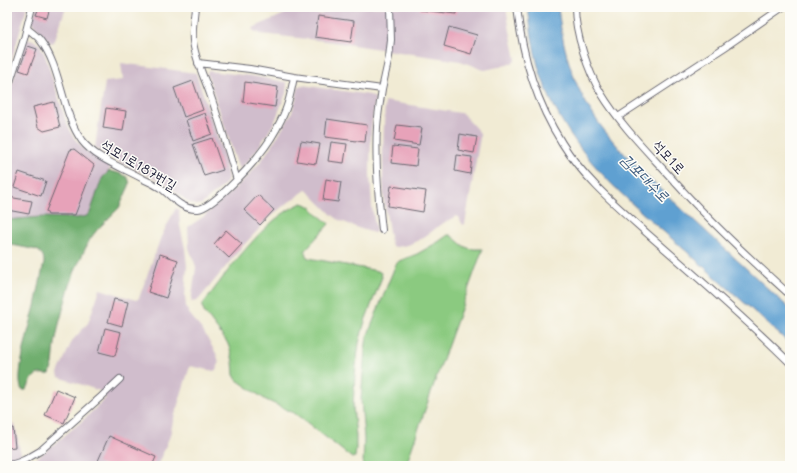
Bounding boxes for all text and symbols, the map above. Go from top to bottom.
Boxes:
street label: 석모1로187번길 [98,135,181,195]
street label: 석모1로 [649,135,690,178]
water label: 김포대수로 [617,149,674,206]

